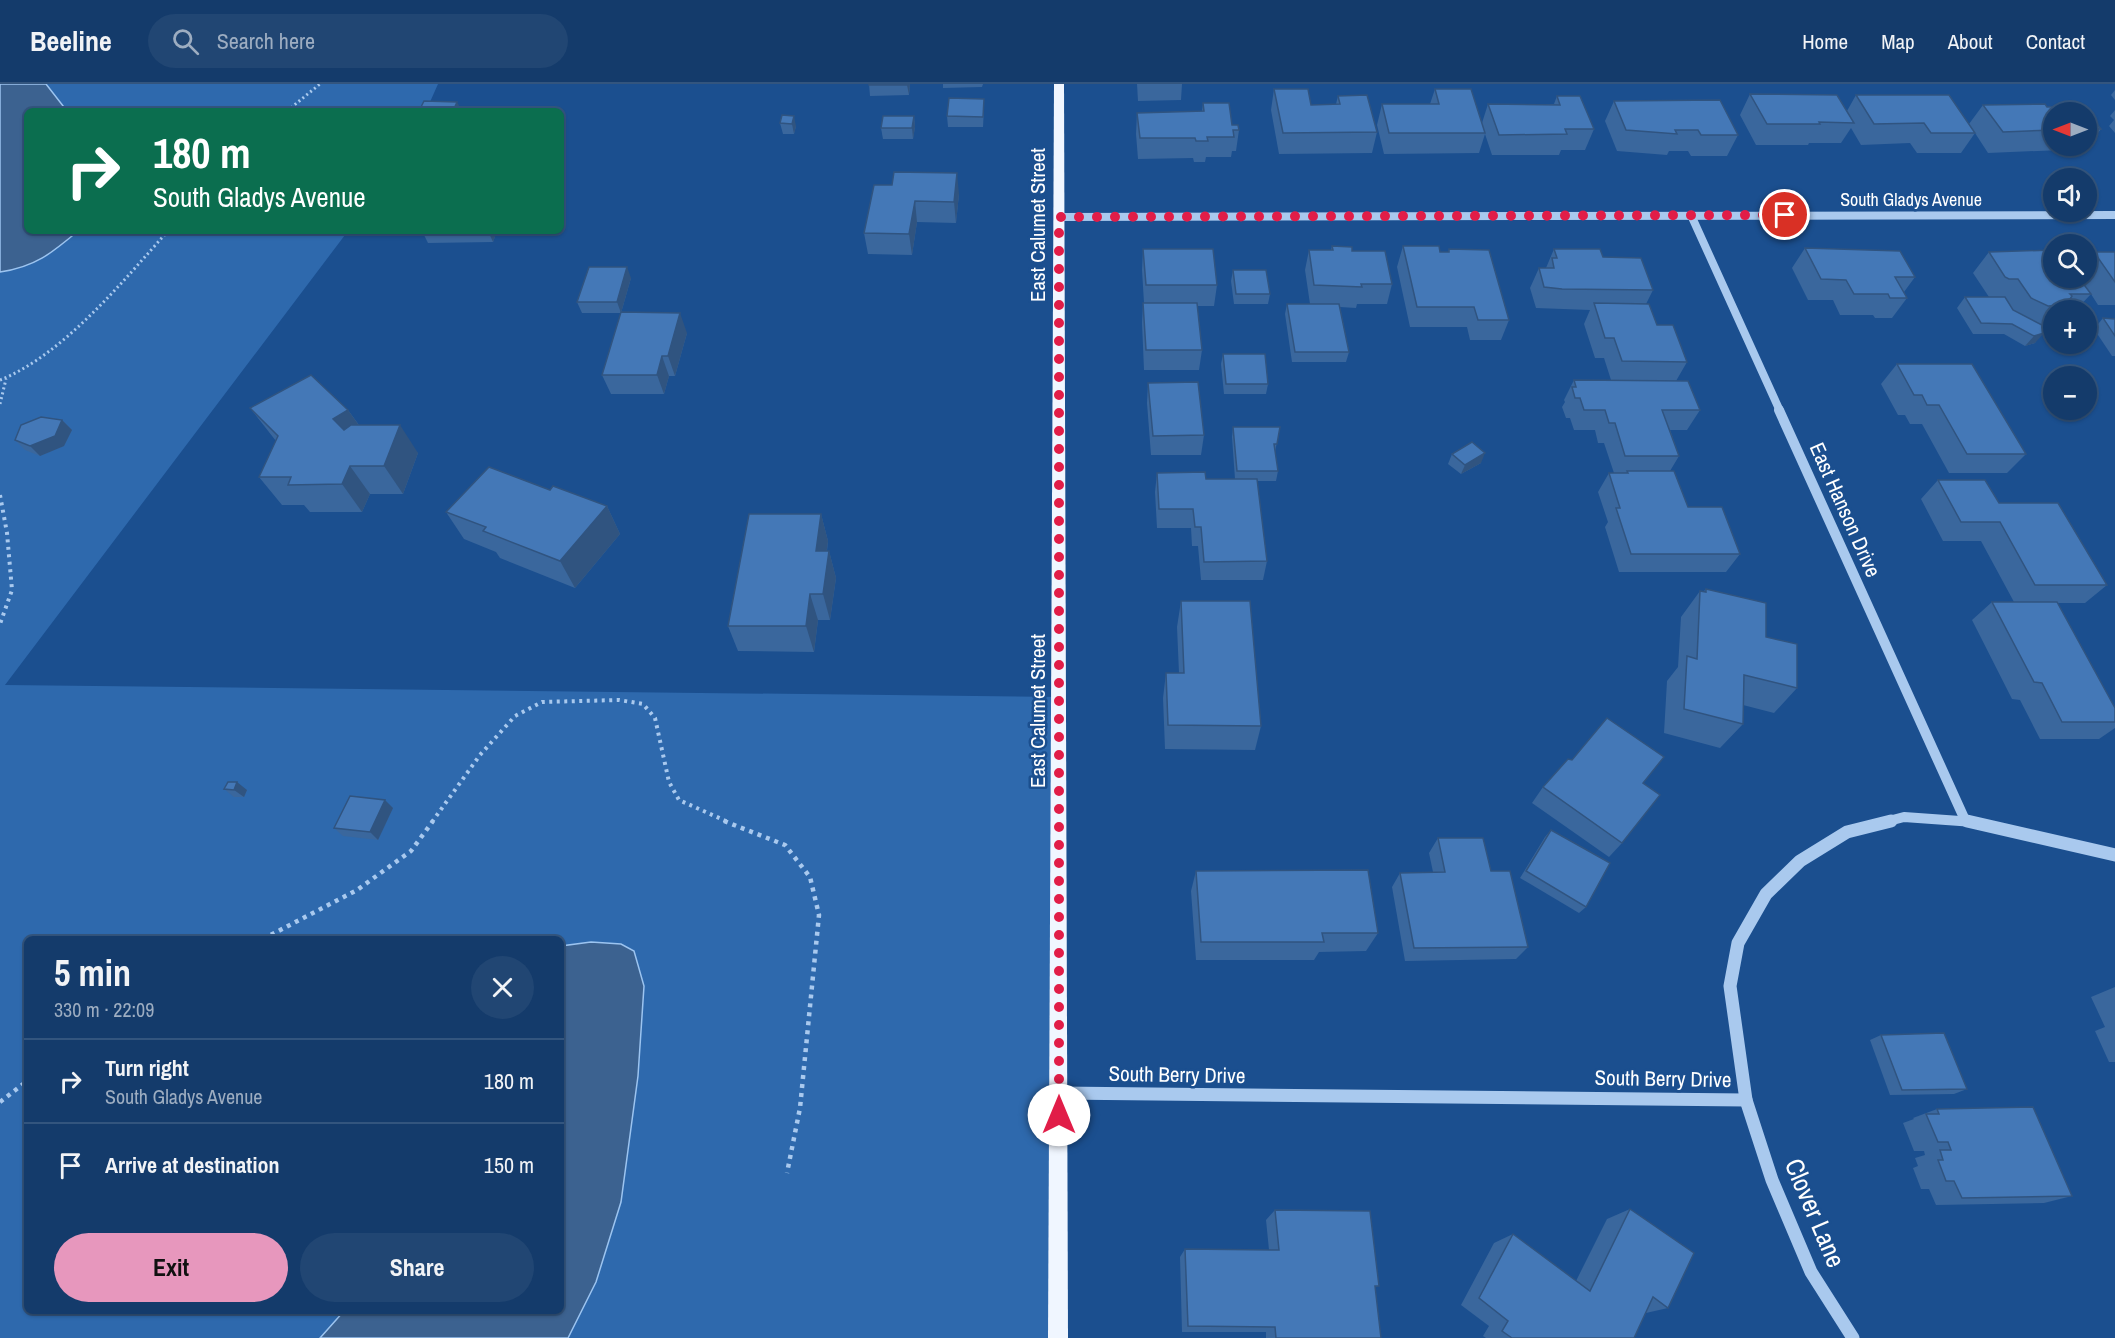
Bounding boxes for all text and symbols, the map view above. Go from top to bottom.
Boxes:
search box [148,14,568,68]
text: Beeline [30,22,112,60]
icon: search [169,25,202,58]
text: Search here [217,26,315,56]
text: Home [1802,27,1848,56]
text: Map [1881,27,1915,56]
text: About [1948,27,1993,56]
text: Contact [2026,27,2085,56]
north arrow [2043,102,2097,156]
map controls [2043,102,2097,420]
text: 180 m [153,125,251,181]
icon: right [54,132,132,210]
street label: East Calumet Street [1023,148,1052,302]
button: sound [2043,168,2097,222]
text: South Gladys Avenue [153,179,366,215]
street label: South Gladys Avenue [1840,187,1982,212]
pin [1759,189,1810,240]
icon: arrive [1768,198,1801,231]
button: search [2043,234,2097,288]
button: + [2043,300,2097,354]
button: − [2043,366,2097,420]
street label: East Hanson Drive [1803,438,1888,582]
street label: East Calumet Street [1023,634,1052,788]
text: 5 min [54,949,131,997]
button: close [471,956,534,1019]
text: 330 m · 22:09 [54,996,154,1023]
text: Turn right [105,1053,189,1083]
street label: South Berry Drive [1108,1059,1246,1090]
street label: South Berry Drive [1594,1063,1732,1094]
icon: right [54,1065,87,1098]
text: 180 m [484,1066,534,1096]
text: South Gladys Avenue [105,1083,262,1110]
position arrow [1027,1083,1091,1147]
icon: arrive [54,1149,87,1182]
text: Arrive at destination [105,1150,279,1180]
text: 150 m [484,1150,534,1180]
street label: Clover Lane [1777,1153,1854,1273]
button: Exit [54,1233,288,1302]
button: Share [300,1233,534,1302]

